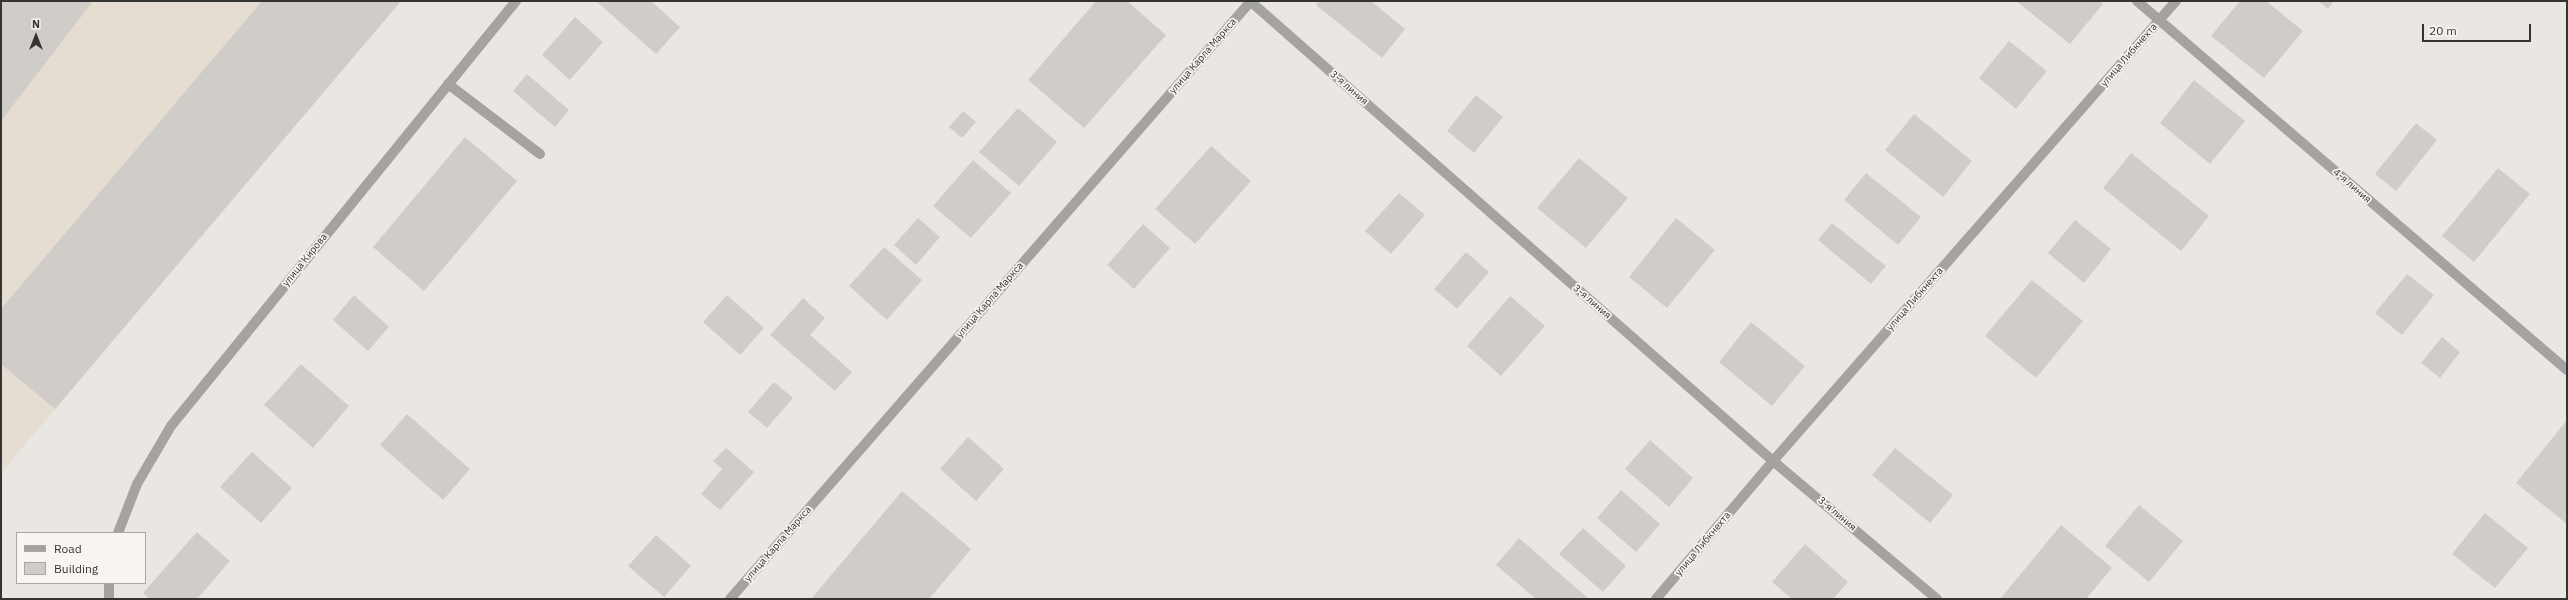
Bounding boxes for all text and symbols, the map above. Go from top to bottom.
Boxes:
north arrow [16,16,56,56]
street label: улица Карла Маркса [1167,16,1239,96]
scale bar [2424,16,2533,42]
text: N [32,17,40,31]
street label: улица Либкнехта [2098,21,2160,89]
text: 20 m [2429,23,2457,38]
street label: 3-я линия [1328,68,1370,108]
street label: 4-я линия [2331,166,2373,206]
street label: улица Кирова [280,231,330,289]
street label: улица Карла Маркса [954,260,1026,340]
street label: улица Либкнехта [1884,265,1946,333]
street label: 3-я линия [1571,282,1613,322]
street label: 3-я линия [1815,495,1859,533]
street label: улица Карла Маркса [742,504,814,584]
street label: улица Либкнехта [1673,509,1733,579]
legend [16,532,146,584]
text: Road [54,541,82,556]
text: Building [54,561,98,576]

